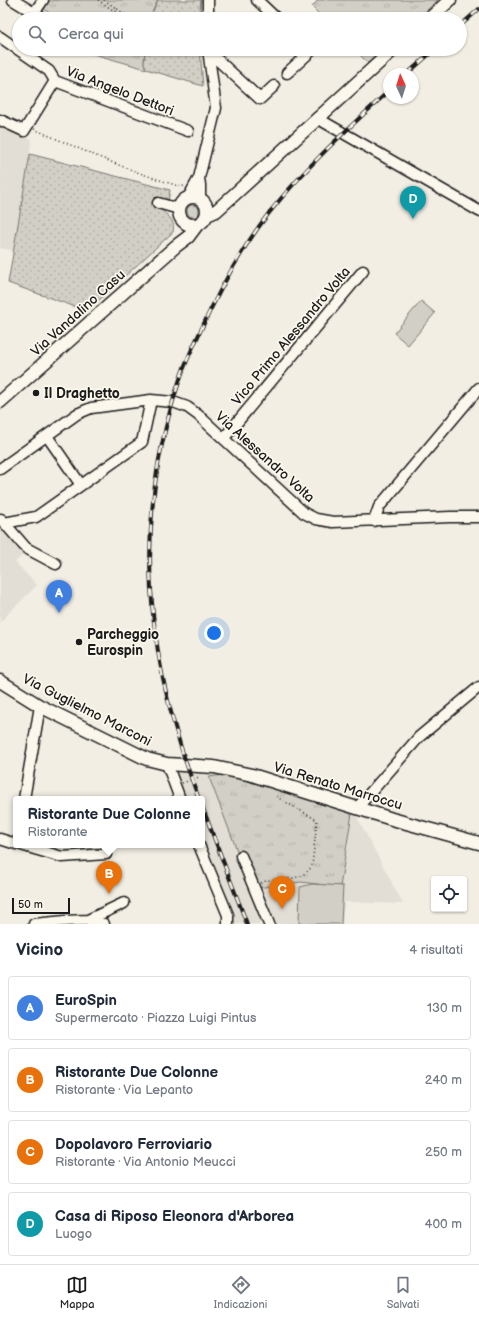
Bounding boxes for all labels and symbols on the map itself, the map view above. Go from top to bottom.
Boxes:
street label: Via Angelo Dettori [64,63,176,119]
north arrow [383,68,419,104]
pin: D [400,186,426,219]
street label: Vico Primo Alessandro Volta [228,263,354,409]
street label: Via Vandalino Casu [27,266,129,360]
place label: Il Draghetto [44,385,120,402]
marker: Il Draghetto [31,388,41,398]
street label: Via Alessandro Volta [212,408,318,506]
pin: A [46,580,72,613]
your location [204,623,224,643]
place label: Parcheggio Eurospin [87,626,159,659]
marker: Parcheggio Eurospin [74,637,84,647]
street label: Via Guglielmo Marconi [20,670,154,750]
street label: Via Renato Marroccu [272,758,404,814]
pin: B [96,861,122,894]
pin: C [269,876,295,909]
scale bar [12,896,70,915]

